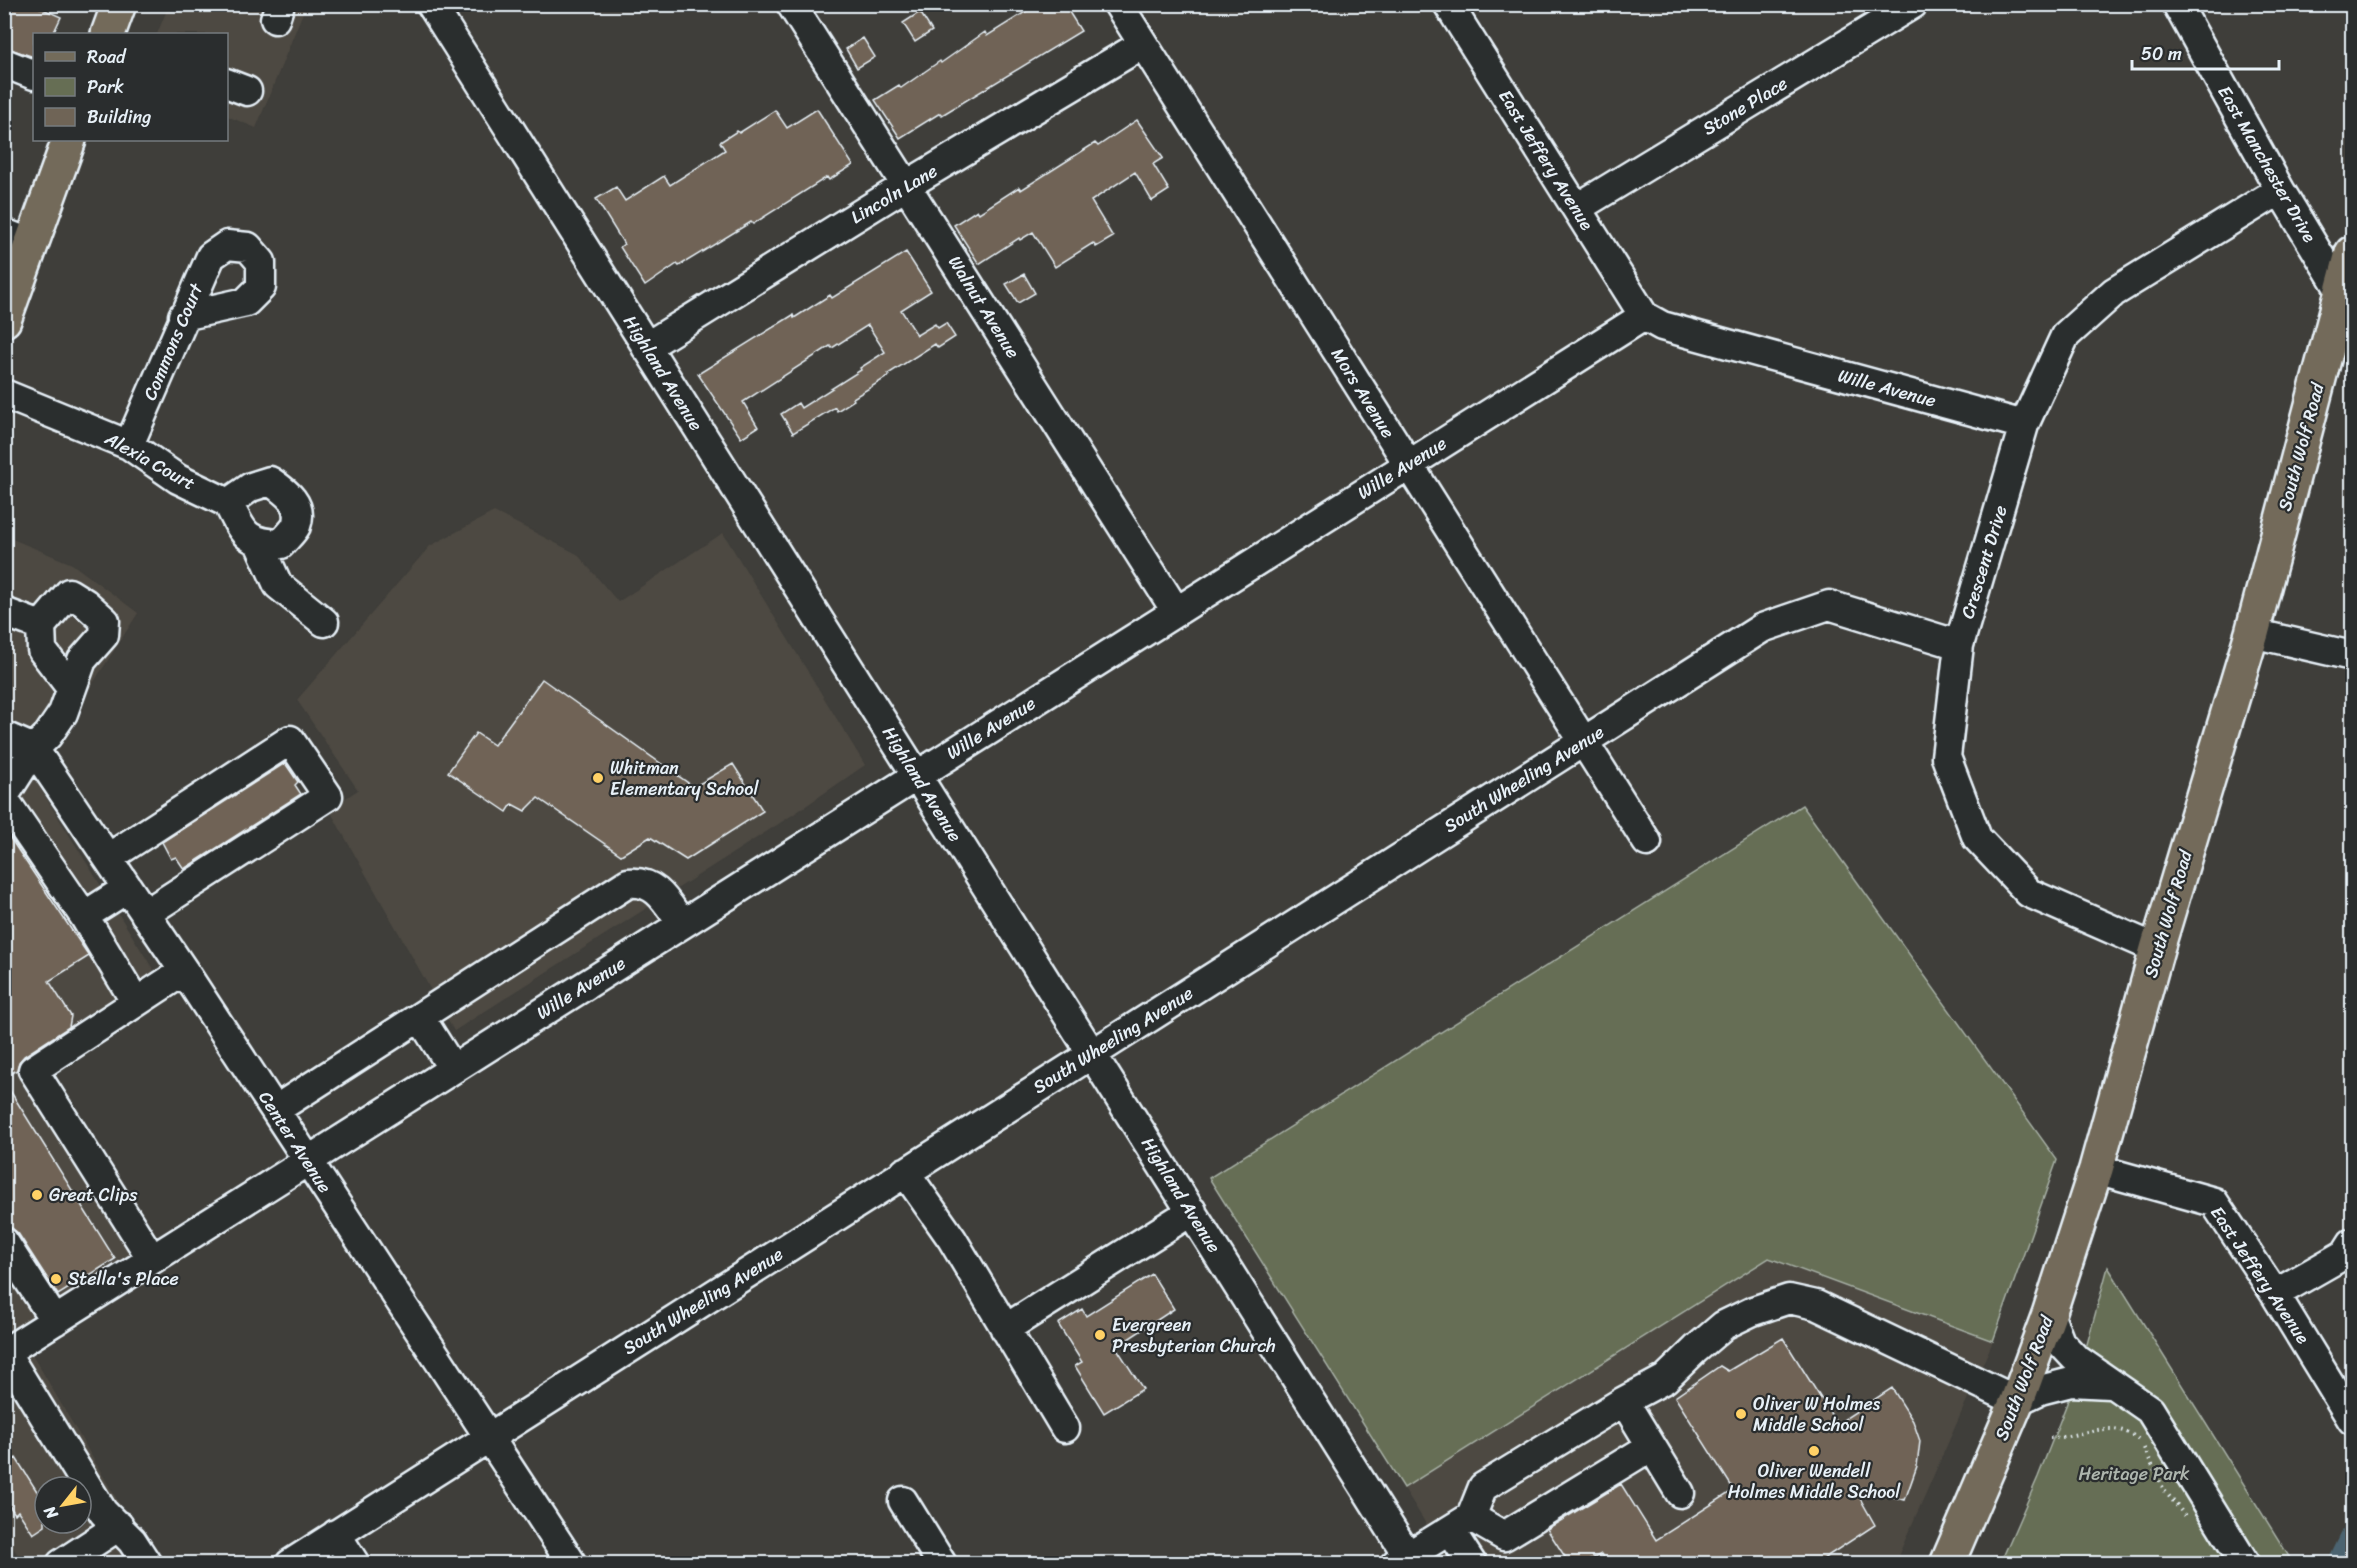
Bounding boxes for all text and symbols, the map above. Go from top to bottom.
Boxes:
legend [33,33,228,141]
scale bar [2132,33,2279,71]
text: 50 m [2141,38,2182,70]
text: Road [87,41,127,73]
street label: Stone Place [1696,68,1794,144]
text: Park [87,71,124,103]
street label: East Manchester Drive [2209,79,2325,249]
street label: East Jeffery Avenue [1490,83,1602,237]
text: Building [87,101,151,133]
street label: Lincoln Lane [844,155,944,233]
street label: Walnut Avenue [939,249,1029,365]
street label: Commons Court [134,278,212,405]
street label: Highland Avenue [615,309,711,437]
street label: Mors Avenue [1322,341,1404,445]
street label: Wille Avenue [1834,360,1940,416]
street label: South Wolf Road [2269,378,2334,515]
street label: Alexia Court [98,422,201,499]
street label: Wille Avenue [1351,428,1453,508]
street label: Crescent Drive [1952,501,2016,623]
street label: Wille Avenue [940,688,1042,768]
street label: South Wheeling Avenue [1437,717,1611,841]
street label: Highland Avenue [874,720,970,848]
place label: Whitman Elementary School [610,752,759,805]
marker: Whitman Elementary School [591,771,605,785]
street label: South Wolf Road [2135,845,2202,982]
street label: Wille Avenue [530,948,632,1028]
street label: South Wheeling Avenue [1026,978,1200,1102]
street label: Center Avenue [250,1084,340,1200]
street label: Highland Avenue [1133,1131,1229,1259]
place label: Great Clips [49,1179,138,1211]
marker: Great Clips [30,1188,44,1202]
street label: East Jeffery Avenue [2202,1199,2318,1351]
street label: South Wheeling Avenue [616,1239,790,1363]
place label: Stella's Place [68,1263,179,1295]
marker: Stella's Place [49,1272,63,1286]
place label: Evergreen Presbyterian Church [1112,1309,1276,1362]
street label: South Wolf Road [1986,1310,2063,1445]
marker: Evergreen Presbyterian Church [1093,1328,1107,1342]
place label: Oliver W Holmes Middle School [1753,1388,1881,1441]
marker: Oliver W Holmes Middle School [1734,1407,1748,1421]
marker: Oliver Wendell Holmes Middle School [1807,1444,1821,1458]
place label: Oliver Wendell Holmes Middle School [1728,1455,1901,1508]
park label: Heritage Park [2078,1458,2190,1490]
north arrow [33,1475,93,1535]
text: N [35,1499,66,1526]

